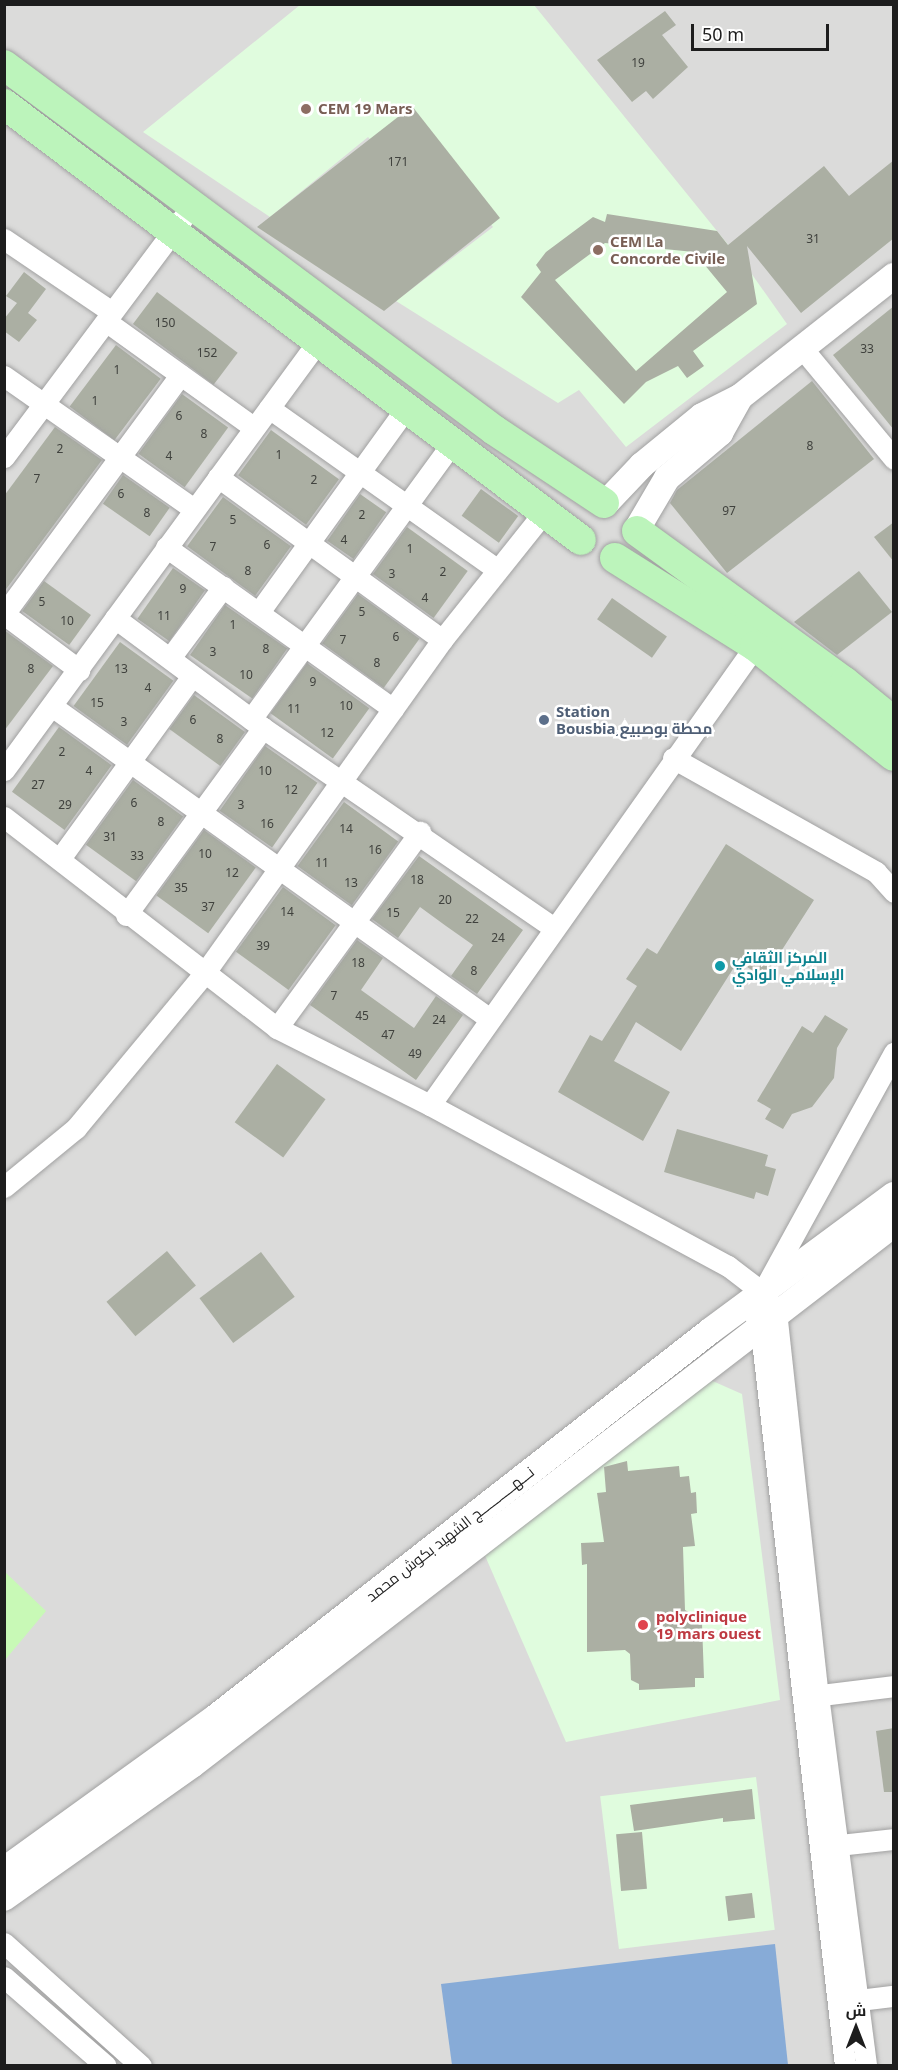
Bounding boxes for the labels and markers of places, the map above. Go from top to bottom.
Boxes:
place label: CEM 19 Mars [318,100,412,118]
marker: CEM 19 Mars [299,102,313,116]
place label: CEM La Concorde Civile [610,232,725,267]
marker: CEM La Concorde Civile [591,243,605,257]
place label: Station Bousbia,محطة بوصبيع [556,702,712,737]
marker: Station Bousbia,محطة بوصبيع [537,713,551,727]
place label: المركز الثقافي الإسلامي الوادي [732,948,844,983]
marker: المركز الثقافي الإسلامي الوادي [713,959,727,973]
place label: polyclinique 19 mars ouest [656,1607,761,1642]
marker: polyclinique 19 mars ouest [634,1616,652,1634]

